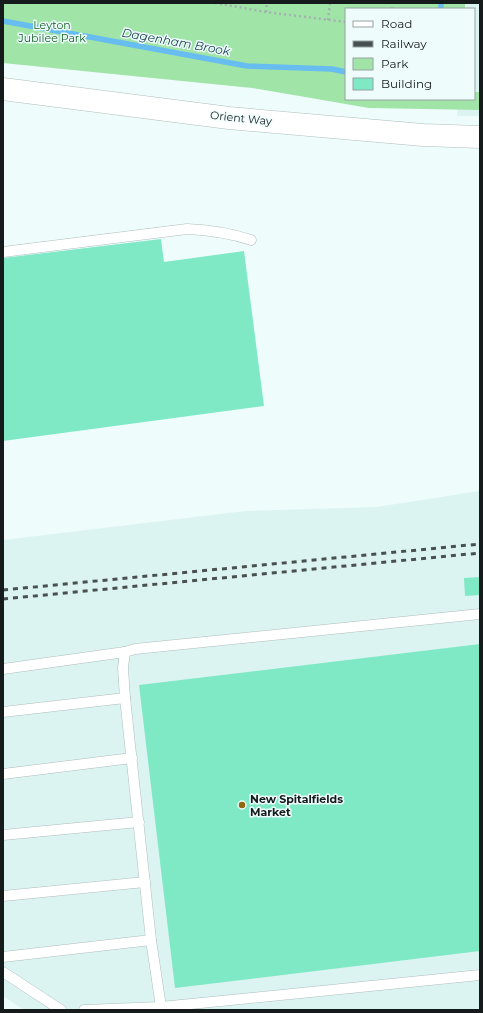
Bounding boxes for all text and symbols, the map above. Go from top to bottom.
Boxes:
legend [345,8,475,100]
text: Road [381,16,412,31]
park label: Leyton Jubilee Park [17,18,86,45]
water label: Dagenham Brook [121,25,232,59]
text: Railway [381,36,427,51]
text: Park [381,56,409,71]
text: Building [381,76,432,91]
street label: Orient Way [210,108,272,128]
place label: New Spitalfields Market [250,792,343,819]
marker: New Spitalfields Market [237,800,247,810]

